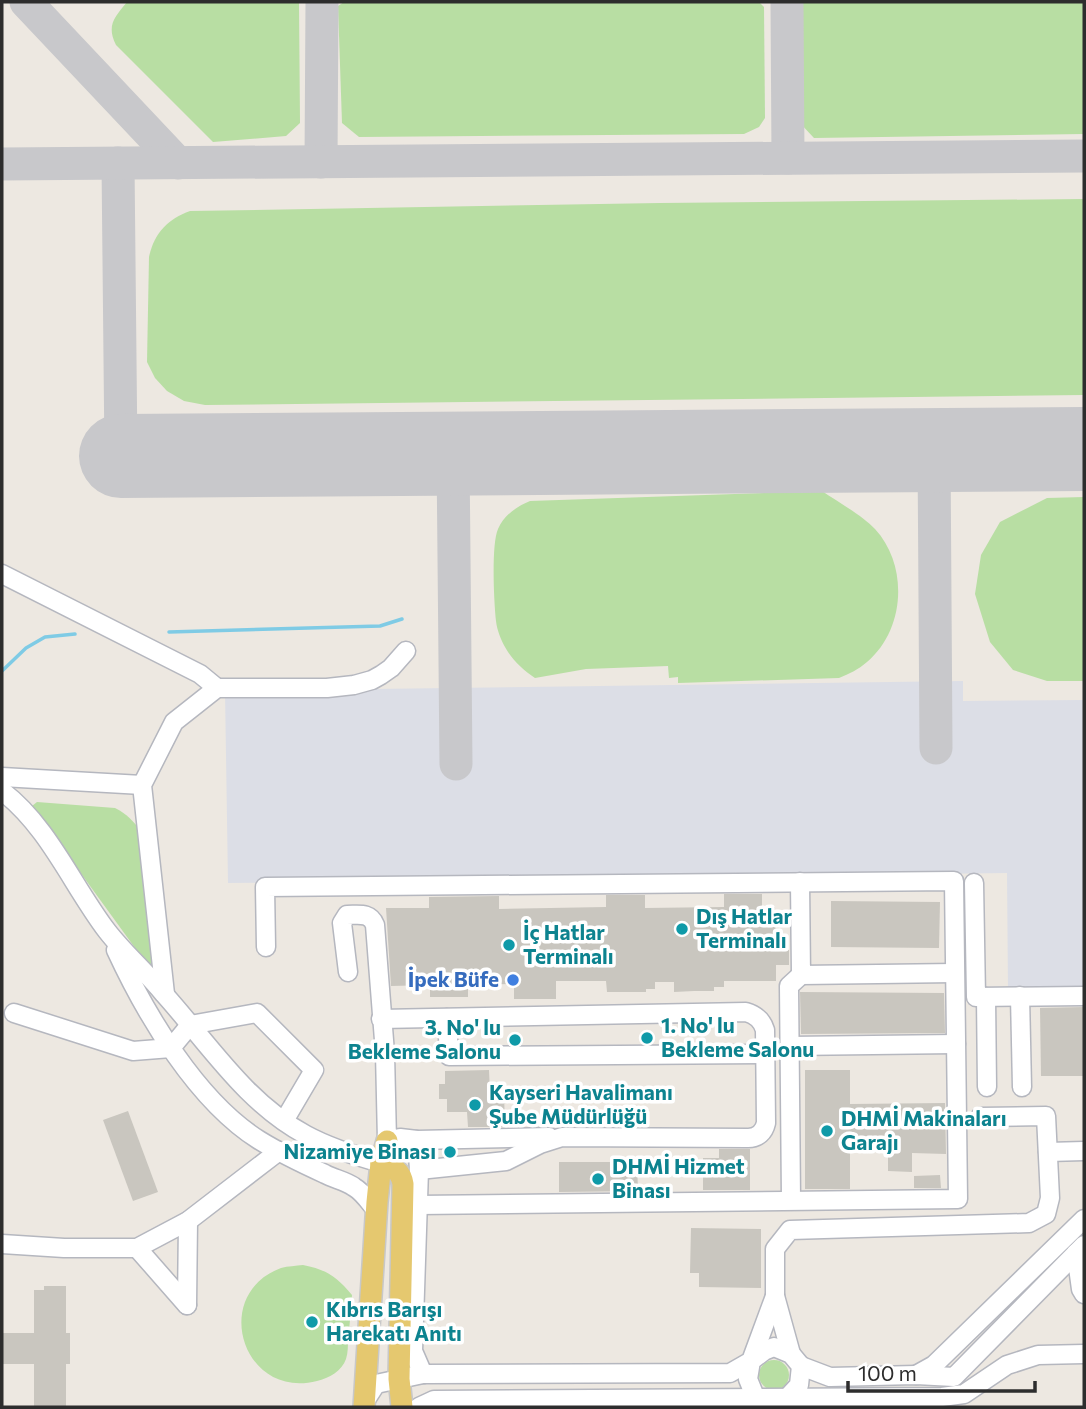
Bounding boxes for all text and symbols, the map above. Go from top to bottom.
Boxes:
place label: Dış Hatlar Terminalı [696,903,793,952]
place label: İç Hatlar Terminalı [523,919,614,968]
marker: Dış Hatlar Terminalı [674,921,690,937]
marker: İç Hatlar Terminalı [501,937,517,953]
place label: İpek Büfe [408,966,499,991]
marker: İpek Büfe [505,972,521,988]
place label: 1. No' lu Bekleme Salonu [661,1012,814,1061]
place label: 3. No' lu Bekleme Salonu [348,1014,501,1063]
marker: 1. No' lu Bekleme Salonu [639,1030,655,1046]
marker: 3. No' lu Bekleme Salonu [507,1032,523,1048]
place label: Kayseri Havalimanı Şube Müdürlüğü [489,1079,673,1128]
marker: Kayseri Havalimanı Şube Müdürlüğü [467,1097,483,1113]
place label: DHMİ Makinaları Garajı [841,1105,1007,1154]
marker: DHMİ Makinaları Garajı [819,1123,835,1139]
place label: Nizamiye Binası [284,1138,436,1163]
marker: Nizamiye Binası [442,1144,458,1160]
place label: DHMİ Hizmet Binası [612,1153,745,1202]
marker: DHMİ Hizmet Binası [590,1171,606,1187]
place label: Kıbrıs Barışı Harekatı Anıtı [326,1296,462,1345]
marker: Kıbrıs Barışı Harekatı Anıtı [304,1314,320,1330]
scale bar [848,1350,1035,1394]
text: 100 m [858,1360,917,1385]

